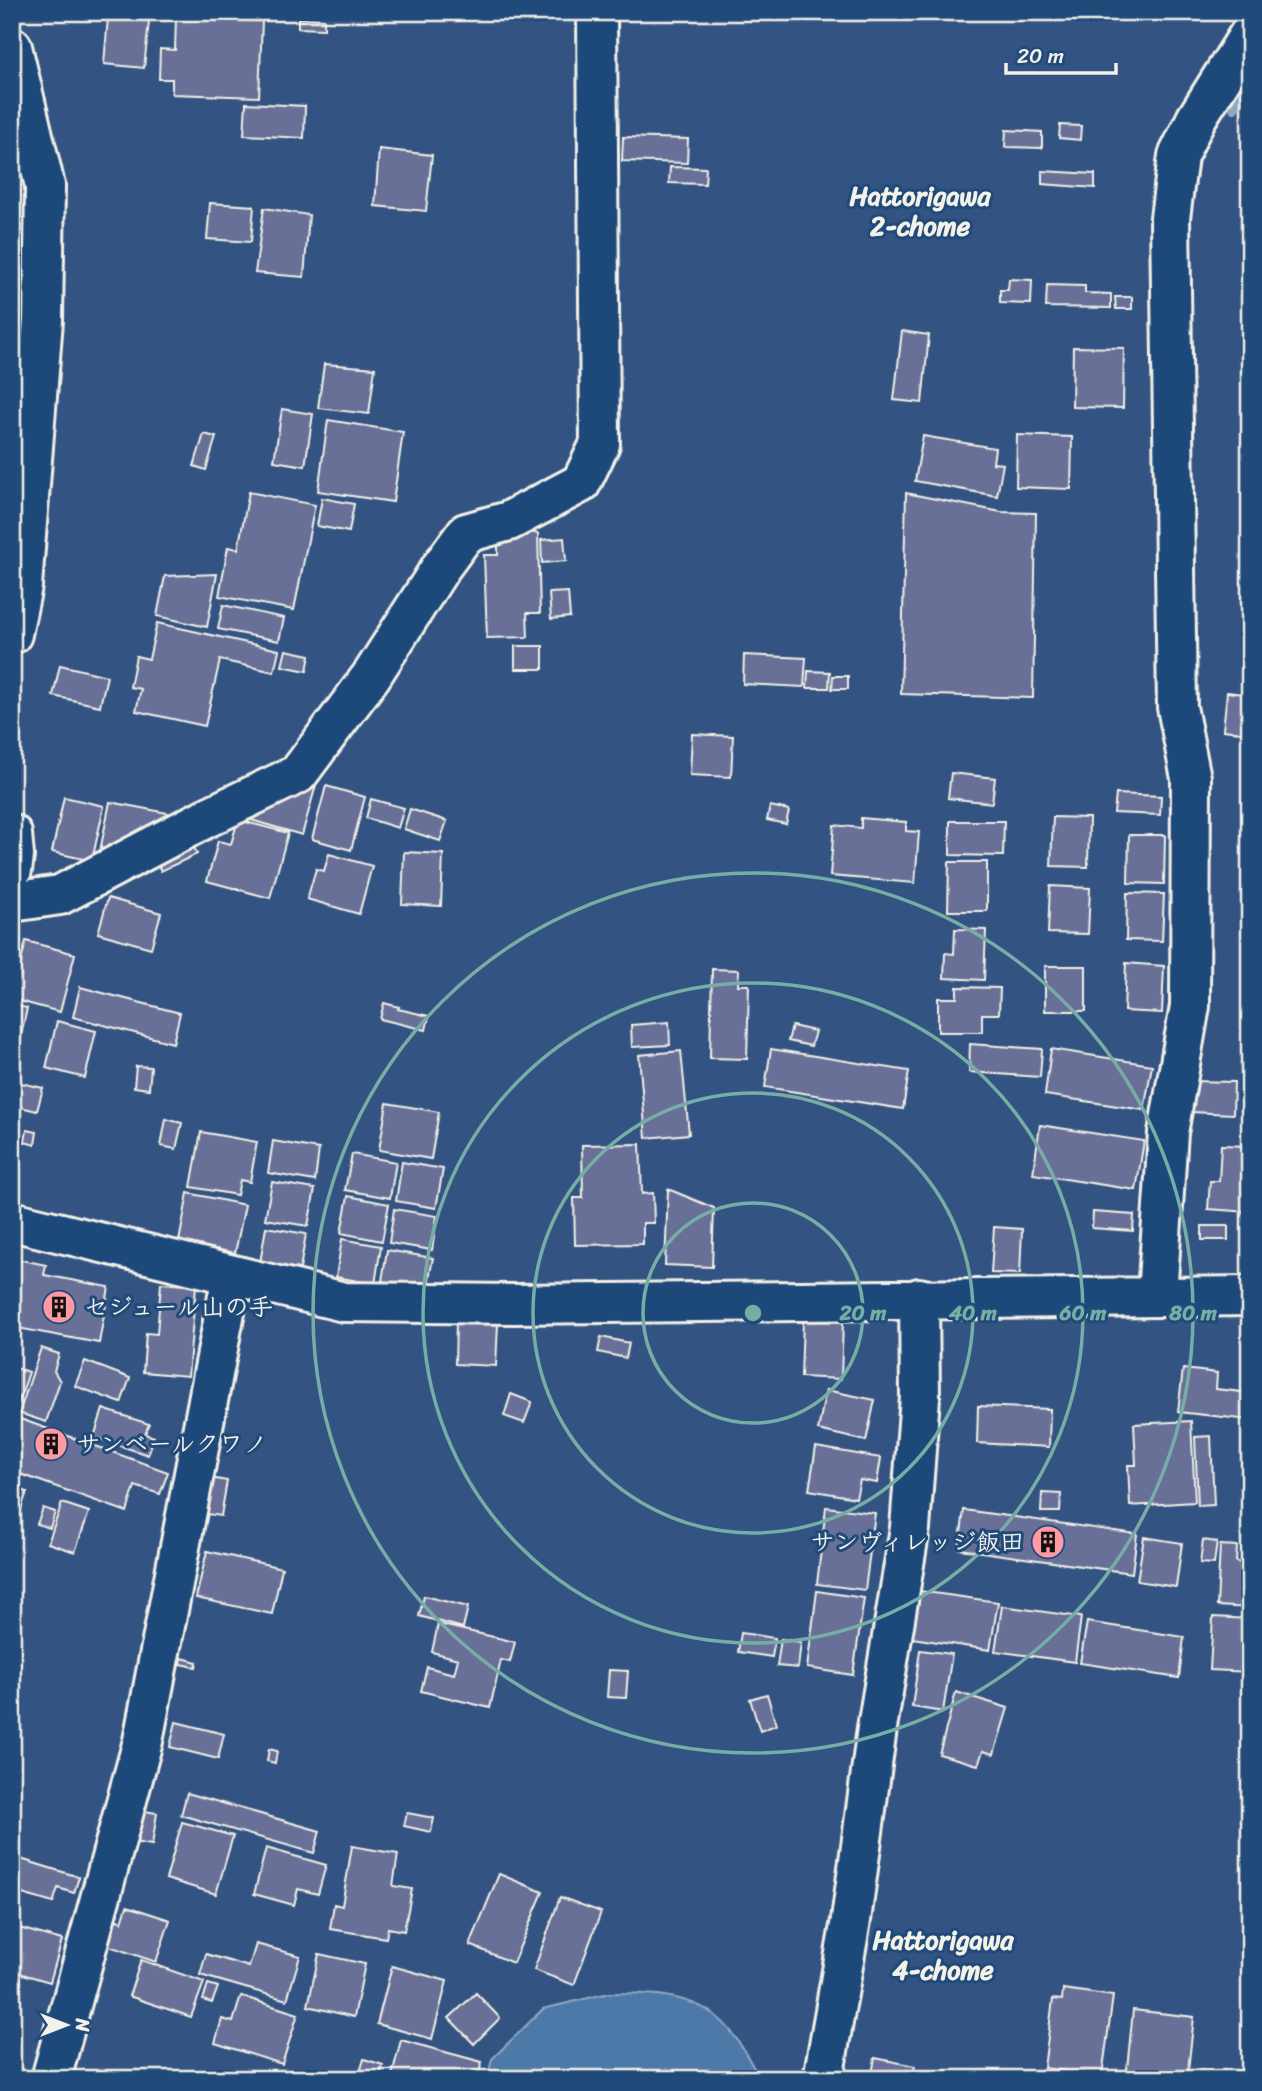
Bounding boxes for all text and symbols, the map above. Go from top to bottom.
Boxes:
scale bar [1006,32,1117,76]
text: 20 m [1017,37,1064,75]
district label: Hattorigawa 2-chome [849,173,992,249]
place label: セジュール山の手 [84,1286,273,1328]
building icon: セジュール山の手 [40,1288,78,1326]
text: 20 m [839,1294,887,1332]
text: 40 m [948,1294,998,1332]
text: 60 m [1059,1294,1107,1332]
text: 80 m [1168,1294,1218,1332]
centre of rings [741,1301,765,1325]
place label: サンベールクワノ [76,1423,267,1465]
building icon: サンベールクワノ [32,1425,70,1463]
place label: サンヴィレッジ飯田 [810,1521,1024,1563]
building icon: サンヴィレッジ飯田 [1029,1523,1067,1561]
district label: Hattorigawa 4-chome [872,1917,1015,1993]
north arrow [32,1990,102,2060]
text: N [66,2017,99,2032]

